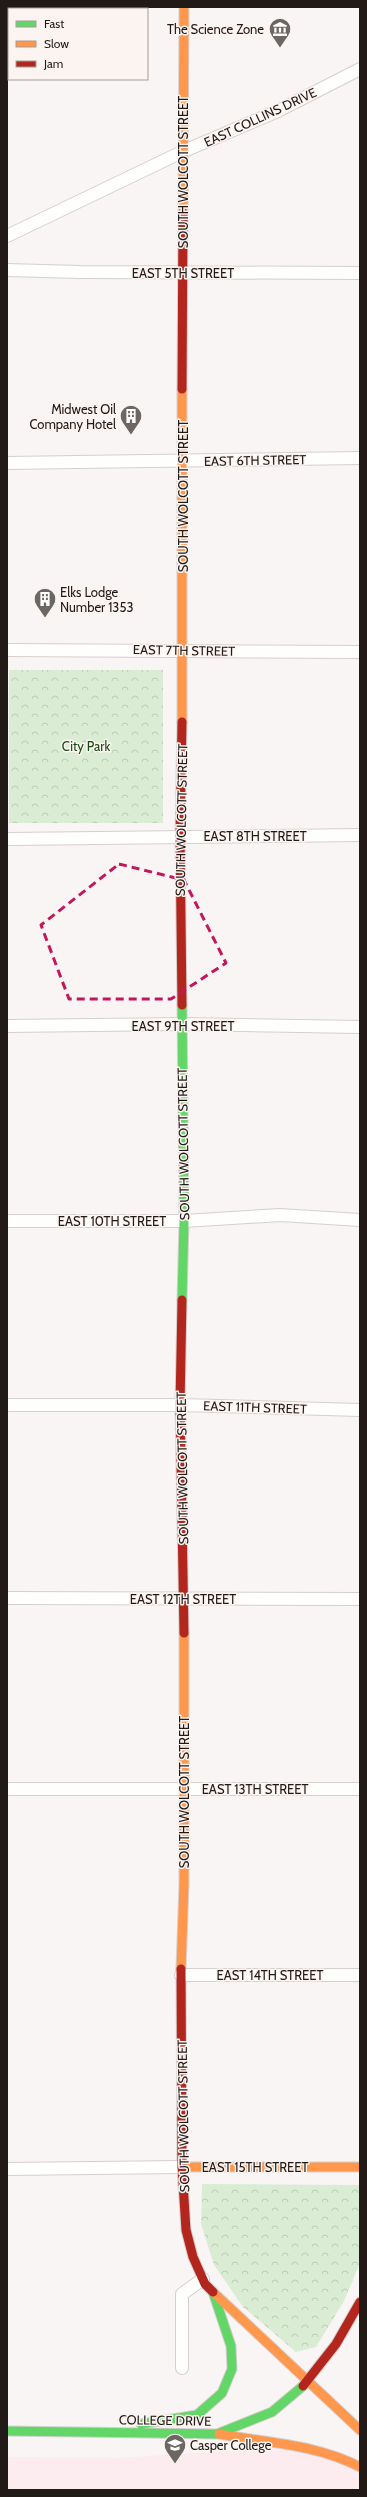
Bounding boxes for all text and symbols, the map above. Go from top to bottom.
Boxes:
legend [8,8,148,80]
text: Fast [44,16,64,31]
museum icon: The Science Zone [267,16,293,49]
place label: The Science Zone [167,21,264,37]
text: Slow [44,36,69,51]
text: Jam [43,56,63,71]
street label: EAST COLLINS DRIVE [201,84,319,150]
street label: SOUTH WOLCOTT STREET [175,96,191,248]
street label: EAST 5TH STREET [132,265,234,281]
place label: Midwest Oil Company Hotel [29,401,116,432]
building icon: Midwest Oil Company Hotel [118,403,144,436]
street label: SOUTH WOLCOTT STREET [175,420,191,572]
street label: EAST 6TH STREET [204,451,306,469]
place label: Elks Lodge Number 1353 [60,584,133,615]
building icon: Elks Lodge Number 1353 [32,586,58,619]
street label: EAST 7TH STREET [133,641,235,659]
park label: City Park [62,738,110,754]
street label: SOUTH WOLCOTT STREET [172,744,190,896]
street label: EAST 8TH STREET [203,828,307,844]
street label: EAST 9TH STREET [132,1018,234,1034]
street label: SOUTH WOLCOTT STREET [174,1068,192,1220]
street label: EAST 10TH STREET [58,1213,166,1229]
street label: SOUTH WOLCOTT STREET [173,1392,191,1544]
street label: EAST 11TH STREET [203,1397,307,1417]
street label: EAST 12TH STREET [130,1591,236,1607]
street label: SOUTH WOLCOTT STREET [176,1716,192,1868]
street label: EAST 13TH STREET [202,1781,308,1797]
street label: EAST 14TH STREET [217,1967,324,1983]
street label: SOUTH WOLCOTT STREET [174,2040,192,2192]
street label: EAST 15TH STREET [202,2159,308,2175]
street label: COLLEGE DRIVE [119,2411,211,2429]
school or university icon: Casper College [162,2432,188,2465]
place label: Casper College [190,2437,272,2453]

